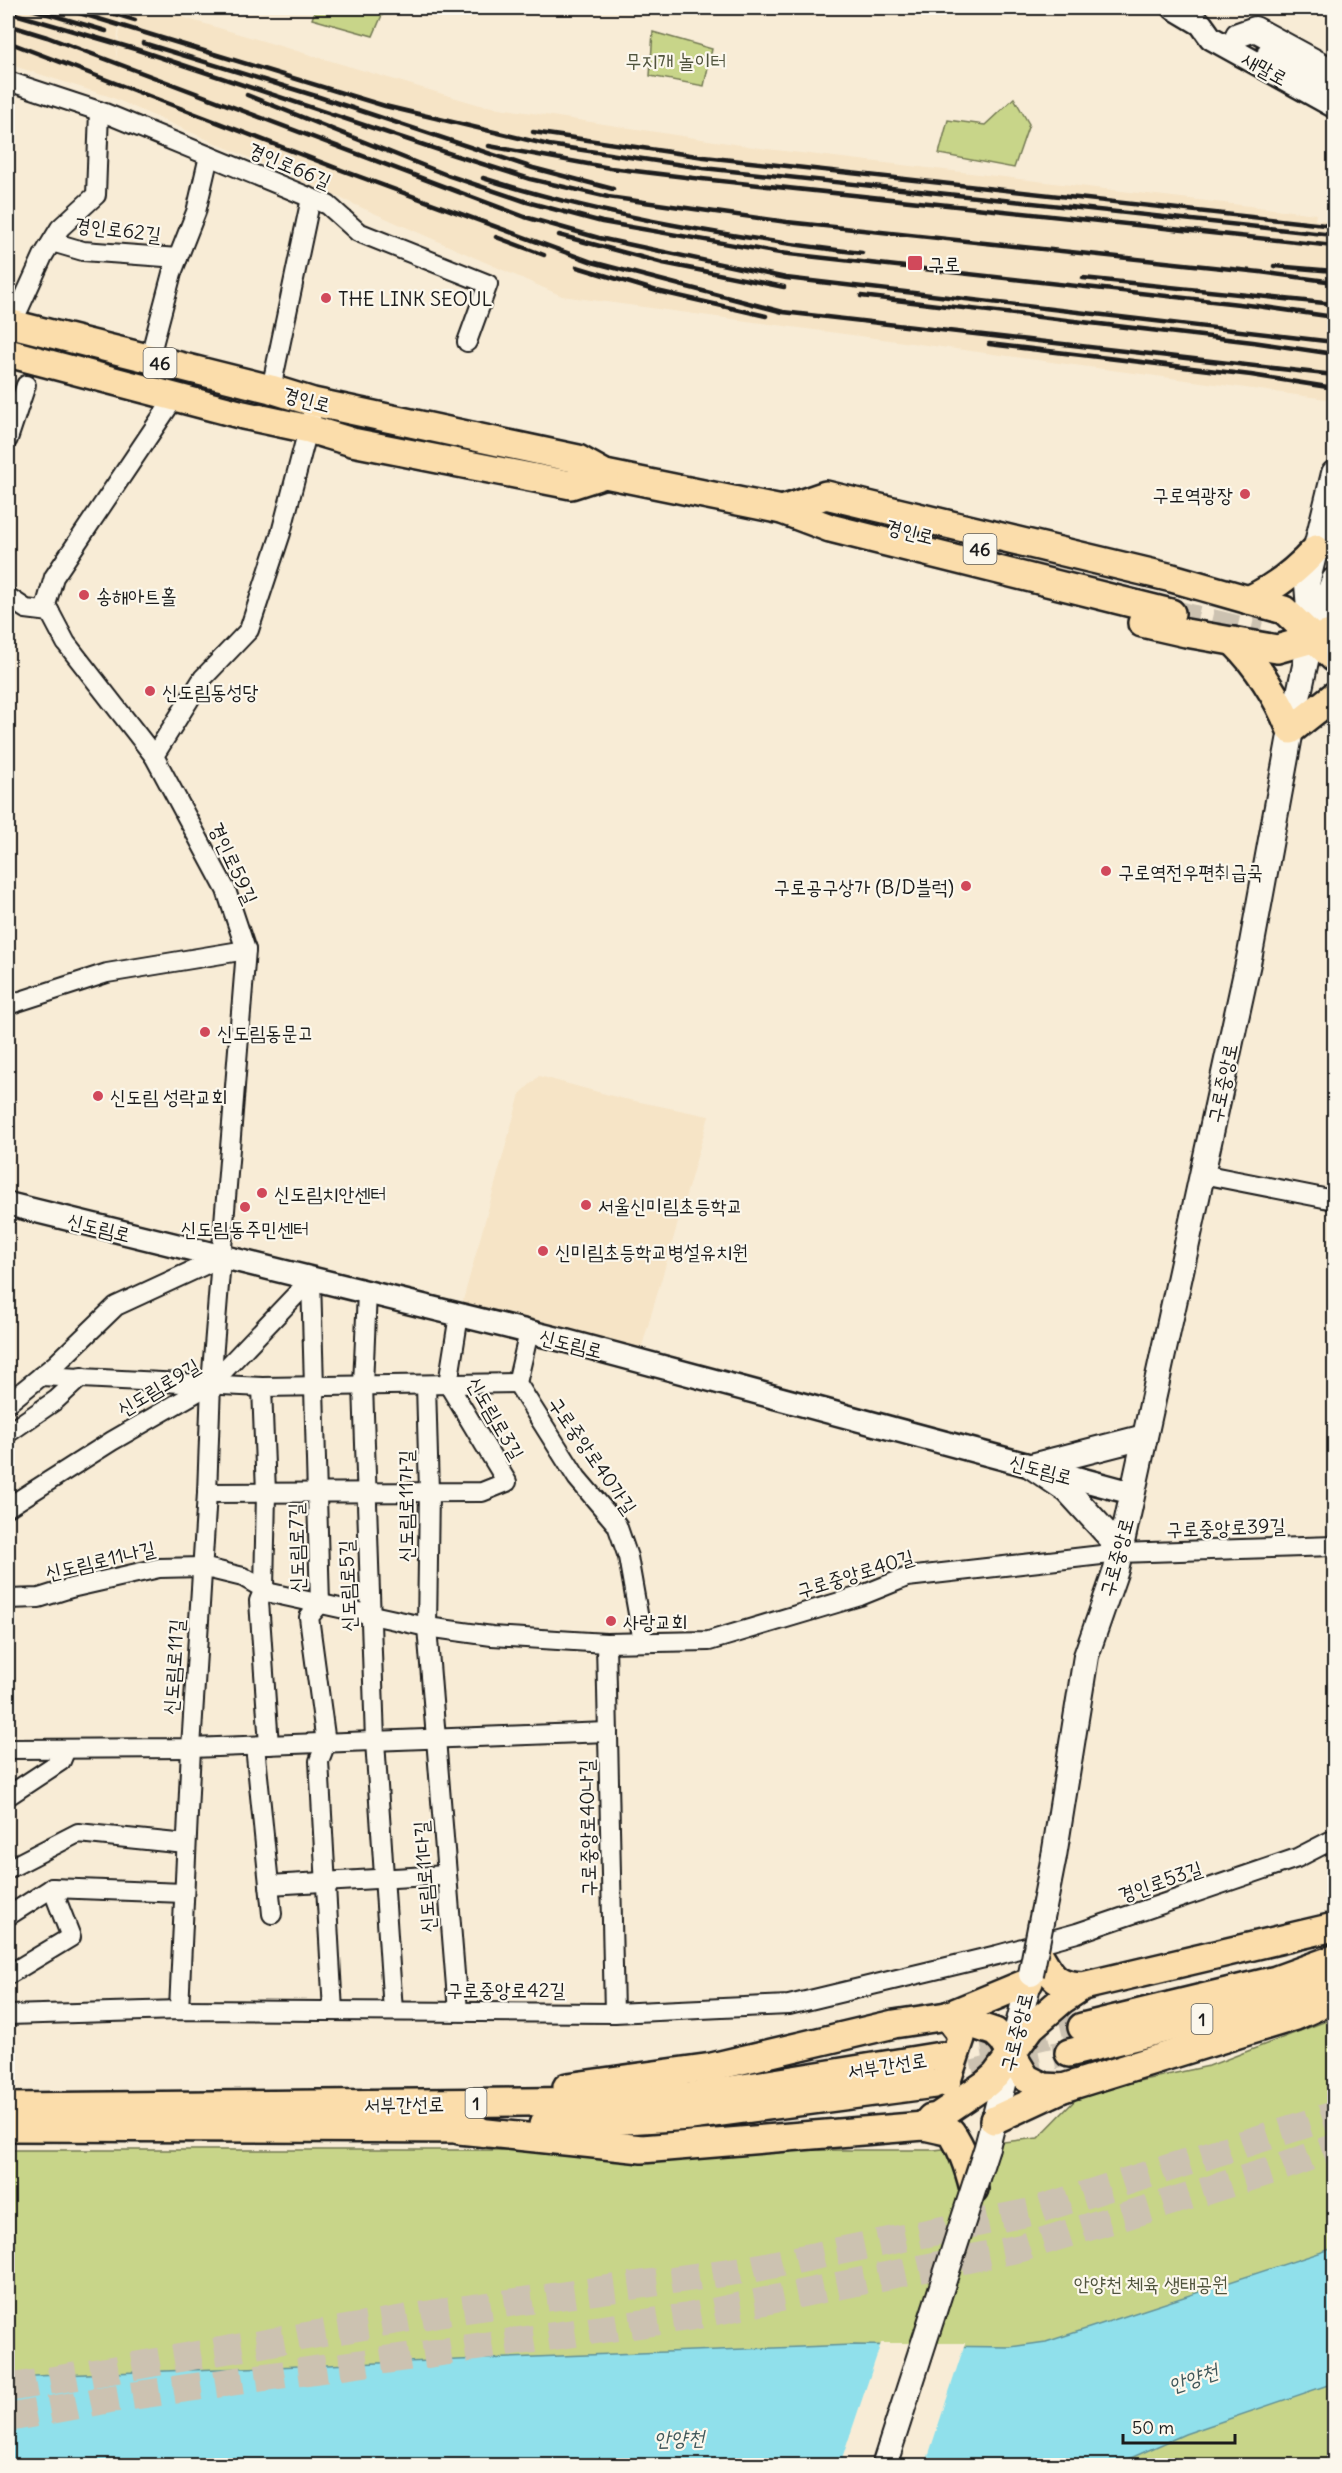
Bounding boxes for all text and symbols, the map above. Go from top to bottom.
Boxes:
street label: 새말로 [1238,45,1292,91]
park label: 무지개 놀이터 [625,48,727,73]
street label: 경인로66길 [245,136,335,194]
street label: 경인로62길 [73,211,163,247]
place label: 구로 [928,251,960,276]
marker: 구로 [906,254,924,272]
place label: THE LINK SEOUL [338,286,493,311]
marker: THE LINK SEOUL [319,291,333,305]
road number: 46 [144,348,176,378]
street label: 경인로 [280,381,334,417]
place label: 구로역광장 [1153,482,1233,507]
marker: 구로역광장 [1238,487,1252,501]
street label: 경인로 [884,513,936,549]
road number: 46 [964,534,996,564]
place label: 송해아트홀 [96,583,176,608]
marker: 송해아트홀 [77,588,91,602]
place label: 신도림동성당 [162,679,259,704]
marker: 신도림동성당 [143,684,157,698]
street label: 경인로59길 [204,818,264,908]
place label: 구로역전우편취급국 [1118,859,1263,884]
marker: 구로역전우편취급국 [1099,864,1113,878]
place label: 구로공구상가 (B/D블럭) [774,874,954,899]
marker: 구로공구상가 (B/D블럭) [959,879,973,893]
place label: 신도림동문고 [217,1020,314,1045]
marker: 신도림동문고 [198,1025,212,1039]
street label: 구로중앙로 [1201,1041,1243,1125]
place label: 신도림 성락교회 [110,1084,227,1109]
marker: 신도림 성락교회 [91,1089,105,1103]
place label: 신도림치안센터 [274,1181,387,1206]
marker: 신도림치안센터 [255,1186,269,1200]
place label: 서울신미림초등학교 [598,1193,743,1218]
marker: 서울신미림초등학교 [579,1198,593,1212]
marker: 신도림동주민센터 [238,1200,252,1214]
street label: 신도림로 [65,1207,133,1247]
place label: 신도림동주민센터 [181,1216,309,1241]
place label: 신미림초등학교병설유치원 [555,1239,748,1264]
marker: 신미림초등학교병설유치원 [536,1244,550,1258]
street label: 신도림로 [537,1323,605,1363]
street label: 신도림로9길 [112,1353,204,1421]
street label: 신도림로3길 [462,1372,530,1464]
street label: 구로중앙로40가길 [543,1392,643,1518]
street label: 신도림로 [1007,1449,1075,1489]
street label: 신도림로11가길 [393,1450,418,1562]
street label: 신도림로7길 [283,1503,309,1593]
street label: 구로중앙로39길 [1166,1512,1286,1542]
street label: 구로중앙로 [1094,1515,1138,1599]
street label: 신도림로11나길 [42,1535,158,1585]
street label: 신도림로5길 [333,1540,361,1632]
street label: 구로중앙로40길 [793,1543,917,1603]
place label: 사랑교회 [623,1609,687,1634]
marker: 사랑교회 [604,1614,618,1628]
street label: 신도림로11길 [157,1618,189,1716]
street label: 구로중앙로40나길 [573,1759,601,1897]
street label: 신도림로11다길 [408,1820,440,1934]
street label: 경인로53길 [1115,1855,1205,1907]
street label: 구로중앙로42길 [446,1977,566,2002]
street label: 구로중앙로 [994,1990,1038,2074]
road number: 1 [1192,2004,1212,2034]
street label: 서부간선로 [845,2046,929,2084]
road number: 1 [466,2088,486,2118]
street label: 서부간선로 [364,2091,444,2117]
park label: 안양천 체육 생태공원 [1074,2271,1228,2296]
water label: 안양천 [1165,2356,1223,2399]
scale bar [1123,2407,1236,2445]
text: 50 m [1132,2416,1174,2439]
water label: 안양천 [653,2424,707,2452]

